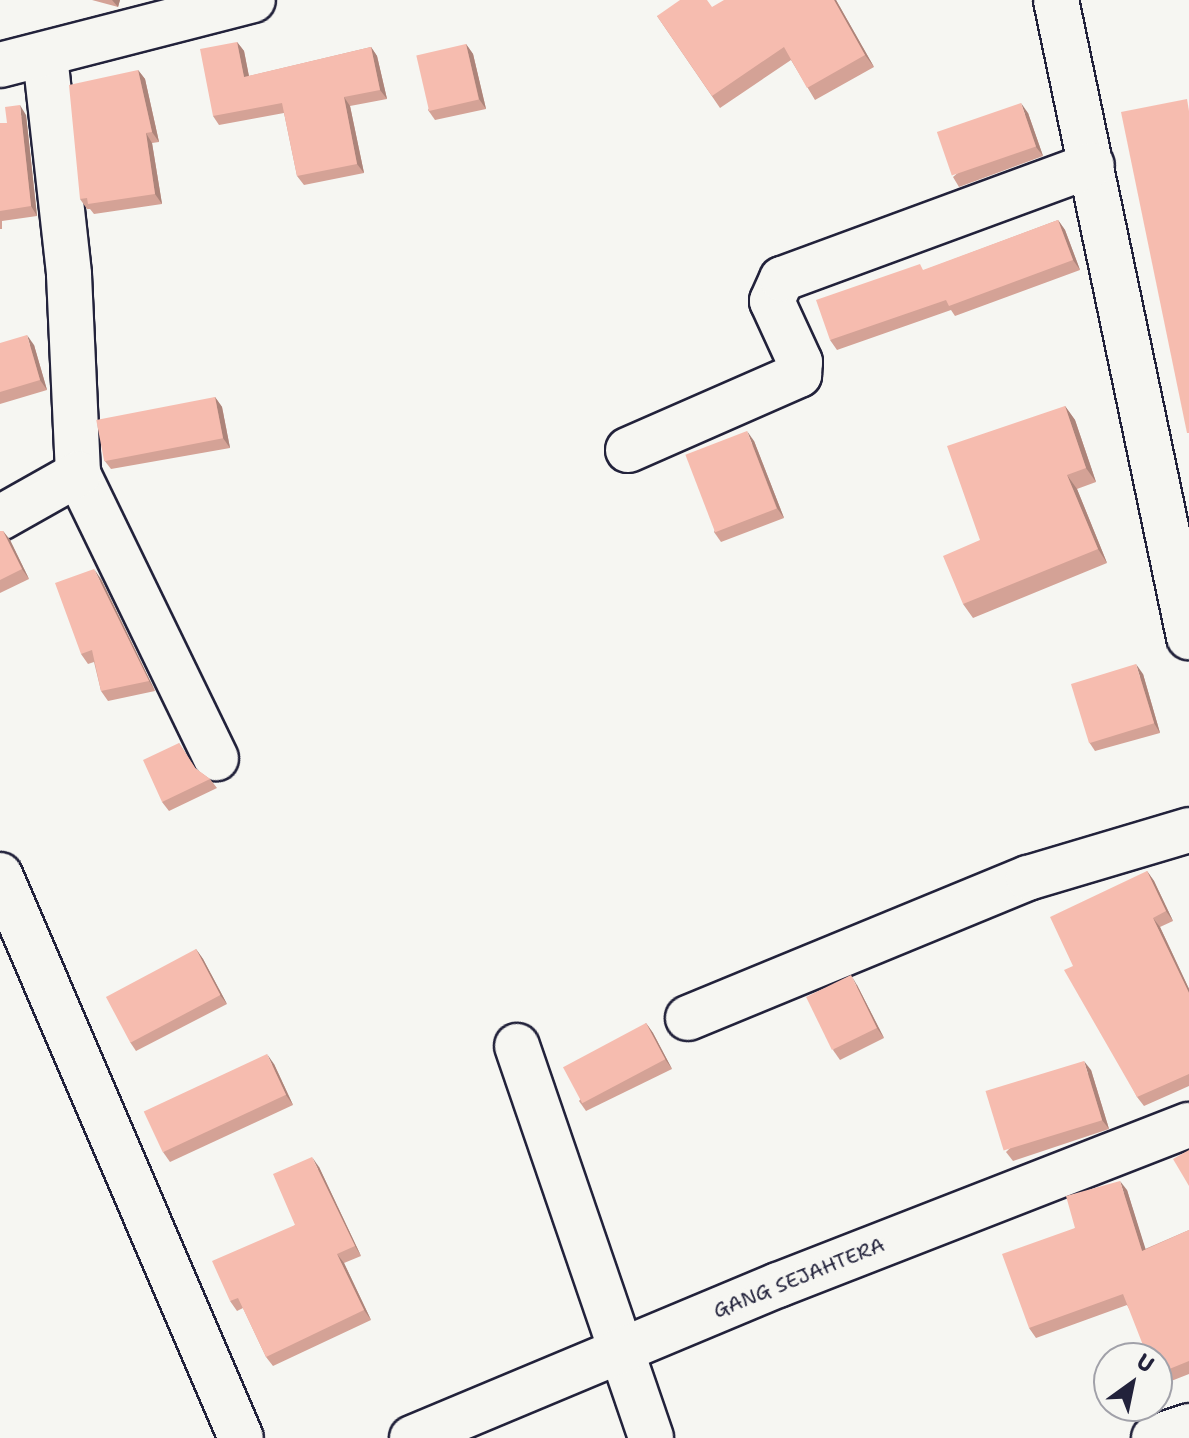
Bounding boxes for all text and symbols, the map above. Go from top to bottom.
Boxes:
street label: GANG SEJAHTERA [710,1233,888,1323]
north arrow [1093,1342,1173,1422]
text: U [1131,1347,1159,1379]

